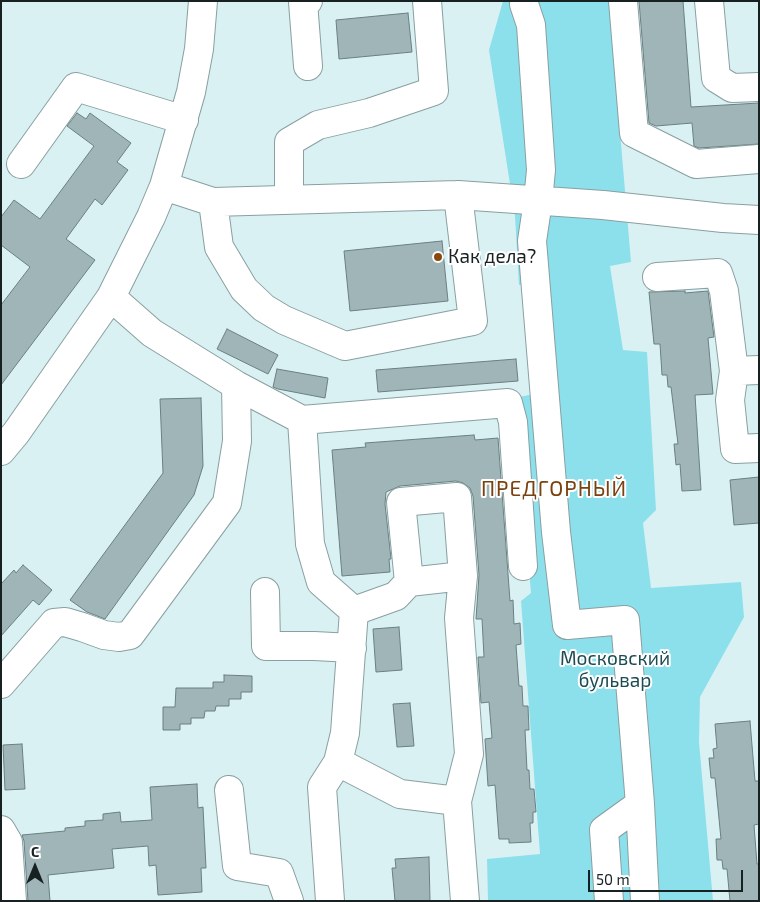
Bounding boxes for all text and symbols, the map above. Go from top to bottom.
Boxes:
place label: Как дела? [448,246,536,268]
marker: Как дела? [432,251,444,263]
district label: ПРЕДГОРНЫЙ [480,476,628,502]
park label: Московский бульвар [560,648,670,692]
north arrow [10,842,60,892]
text: С [31,843,39,860]
scale bar [590,860,745,892]
text: 50 m [596,870,630,888]

